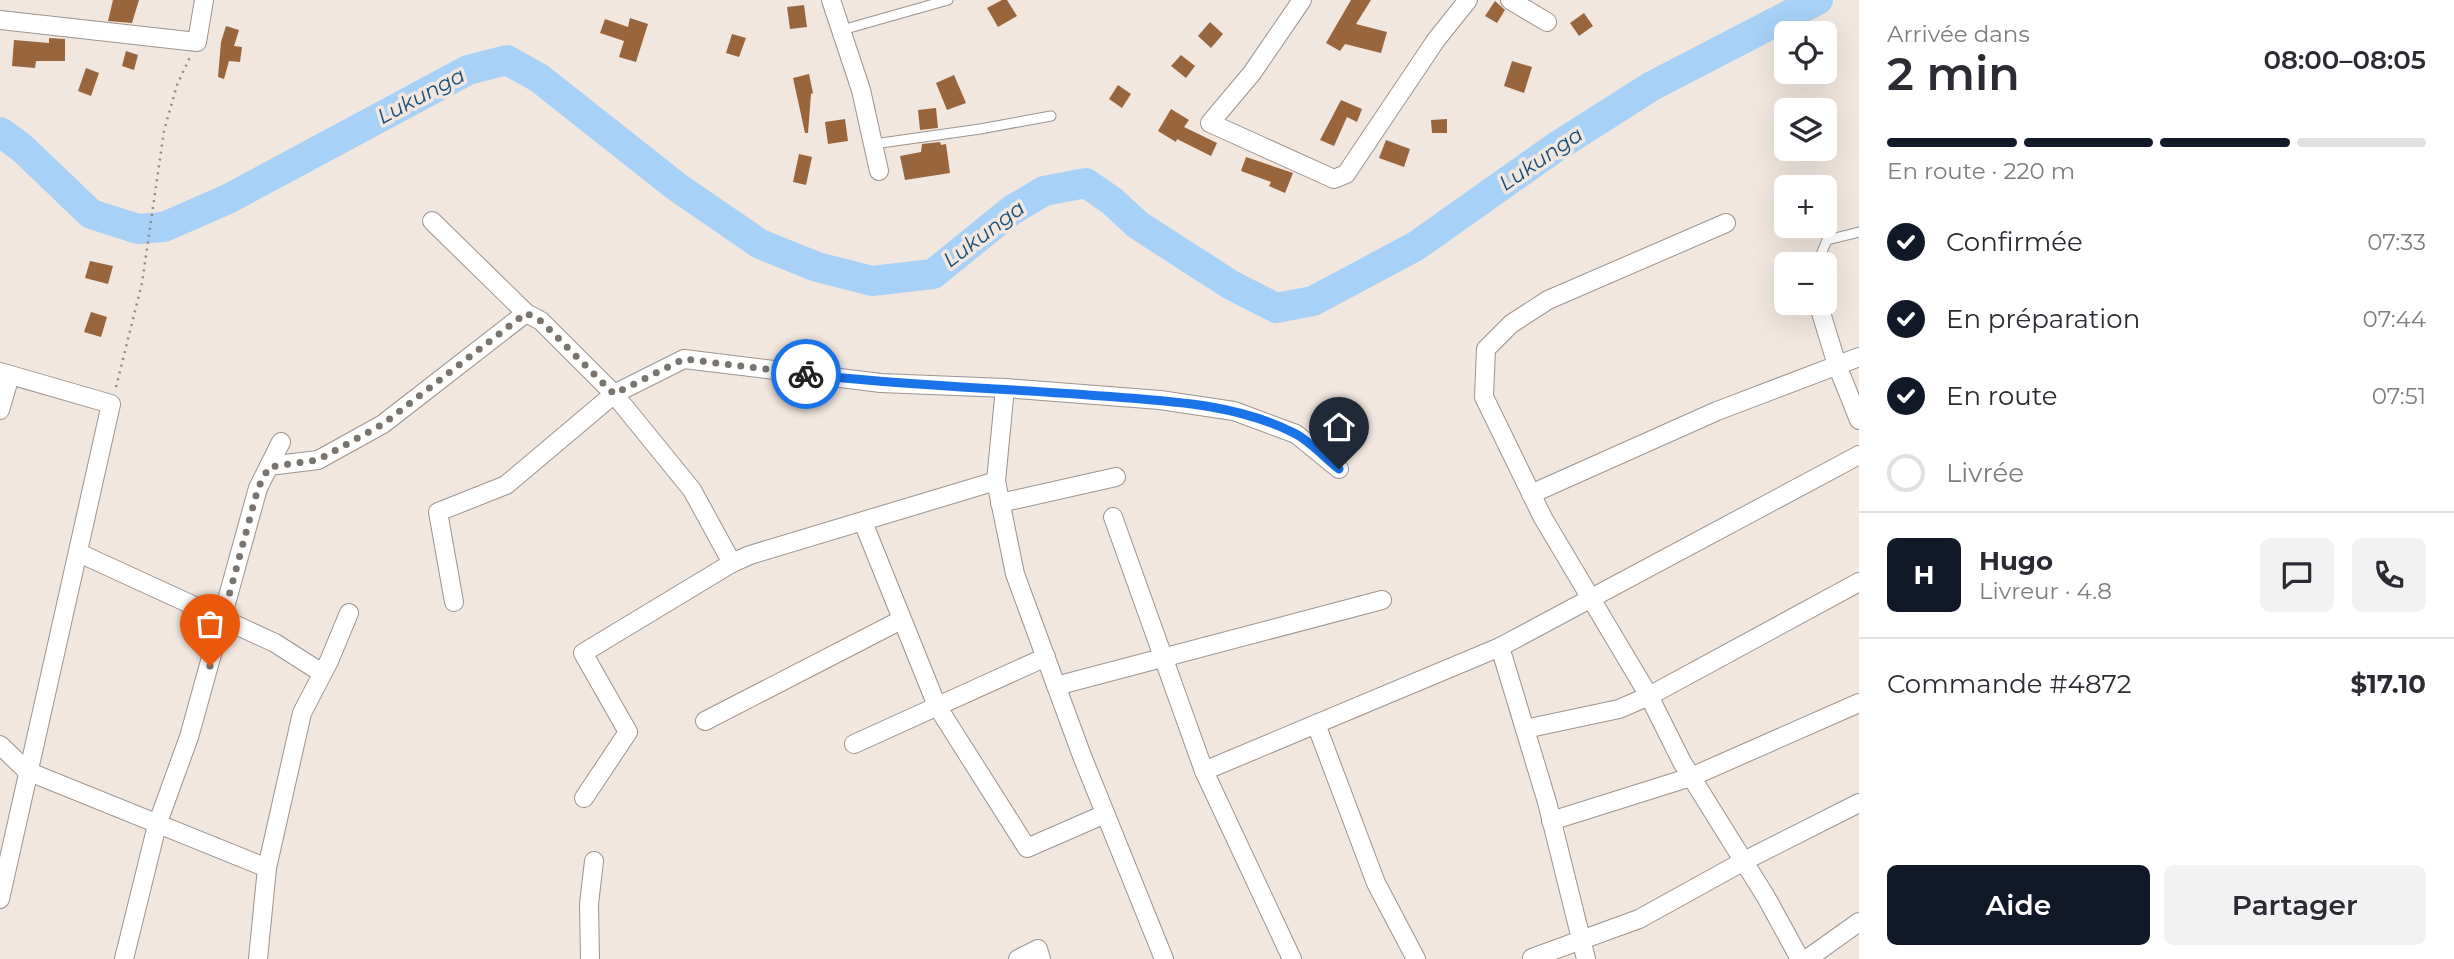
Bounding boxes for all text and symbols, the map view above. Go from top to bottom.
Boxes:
text: Arrivée dans [1887,20,2030,48]
map controls [1774,21,1837,315]
button: locate [1774,21,1837,84]
text: 08:00–08:05 [2263,44,2426,76]
text: 2 min [1887,45,2020,102]
water label: Lukunga [373,62,469,129]
button: layers [1774,98,1837,161]
water label: Lukunga [1494,122,1587,196]
text: En route · 220 m [1887,157,2075,185]
button: + [1774,175,1837,238]
water label: Lukunga [938,195,1029,272]
icon: check [1887,223,1925,261]
text: Confirmée [1946,226,2083,258]
text: 07:33 [2367,228,2426,256]
button: − [1774,252,1837,315]
icon: check [1887,300,1925,338]
text: En préparation [1946,303,2140,335]
text: 07:44 [2363,305,2426,333]
courier [771,339,841,409]
icon: bike [787,355,825,393]
icon: check [1887,377,1925,415]
text: En route [1946,380,2057,412]
text: 07:51 [2372,382,2426,410]
pin [1309,397,1369,469]
icon: home [1320,408,1358,446]
text: Livrée [1946,457,2024,489]
button: chat [2260,538,2334,612]
button: phone [2352,538,2426,612]
text: Hugo [1979,545,2053,577]
text: H [1913,559,1935,591]
text: Livreur · 4.8 [1979,577,2112,605]
pin [180,594,240,666]
icon: bag [191,605,229,643]
text: Commande #4872 [1887,668,2132,700]
text: $17.10 [2350,668,2426,700]
button: Aide [1887,865,2150,945]
button: Partager [2164,865,2426,945]

